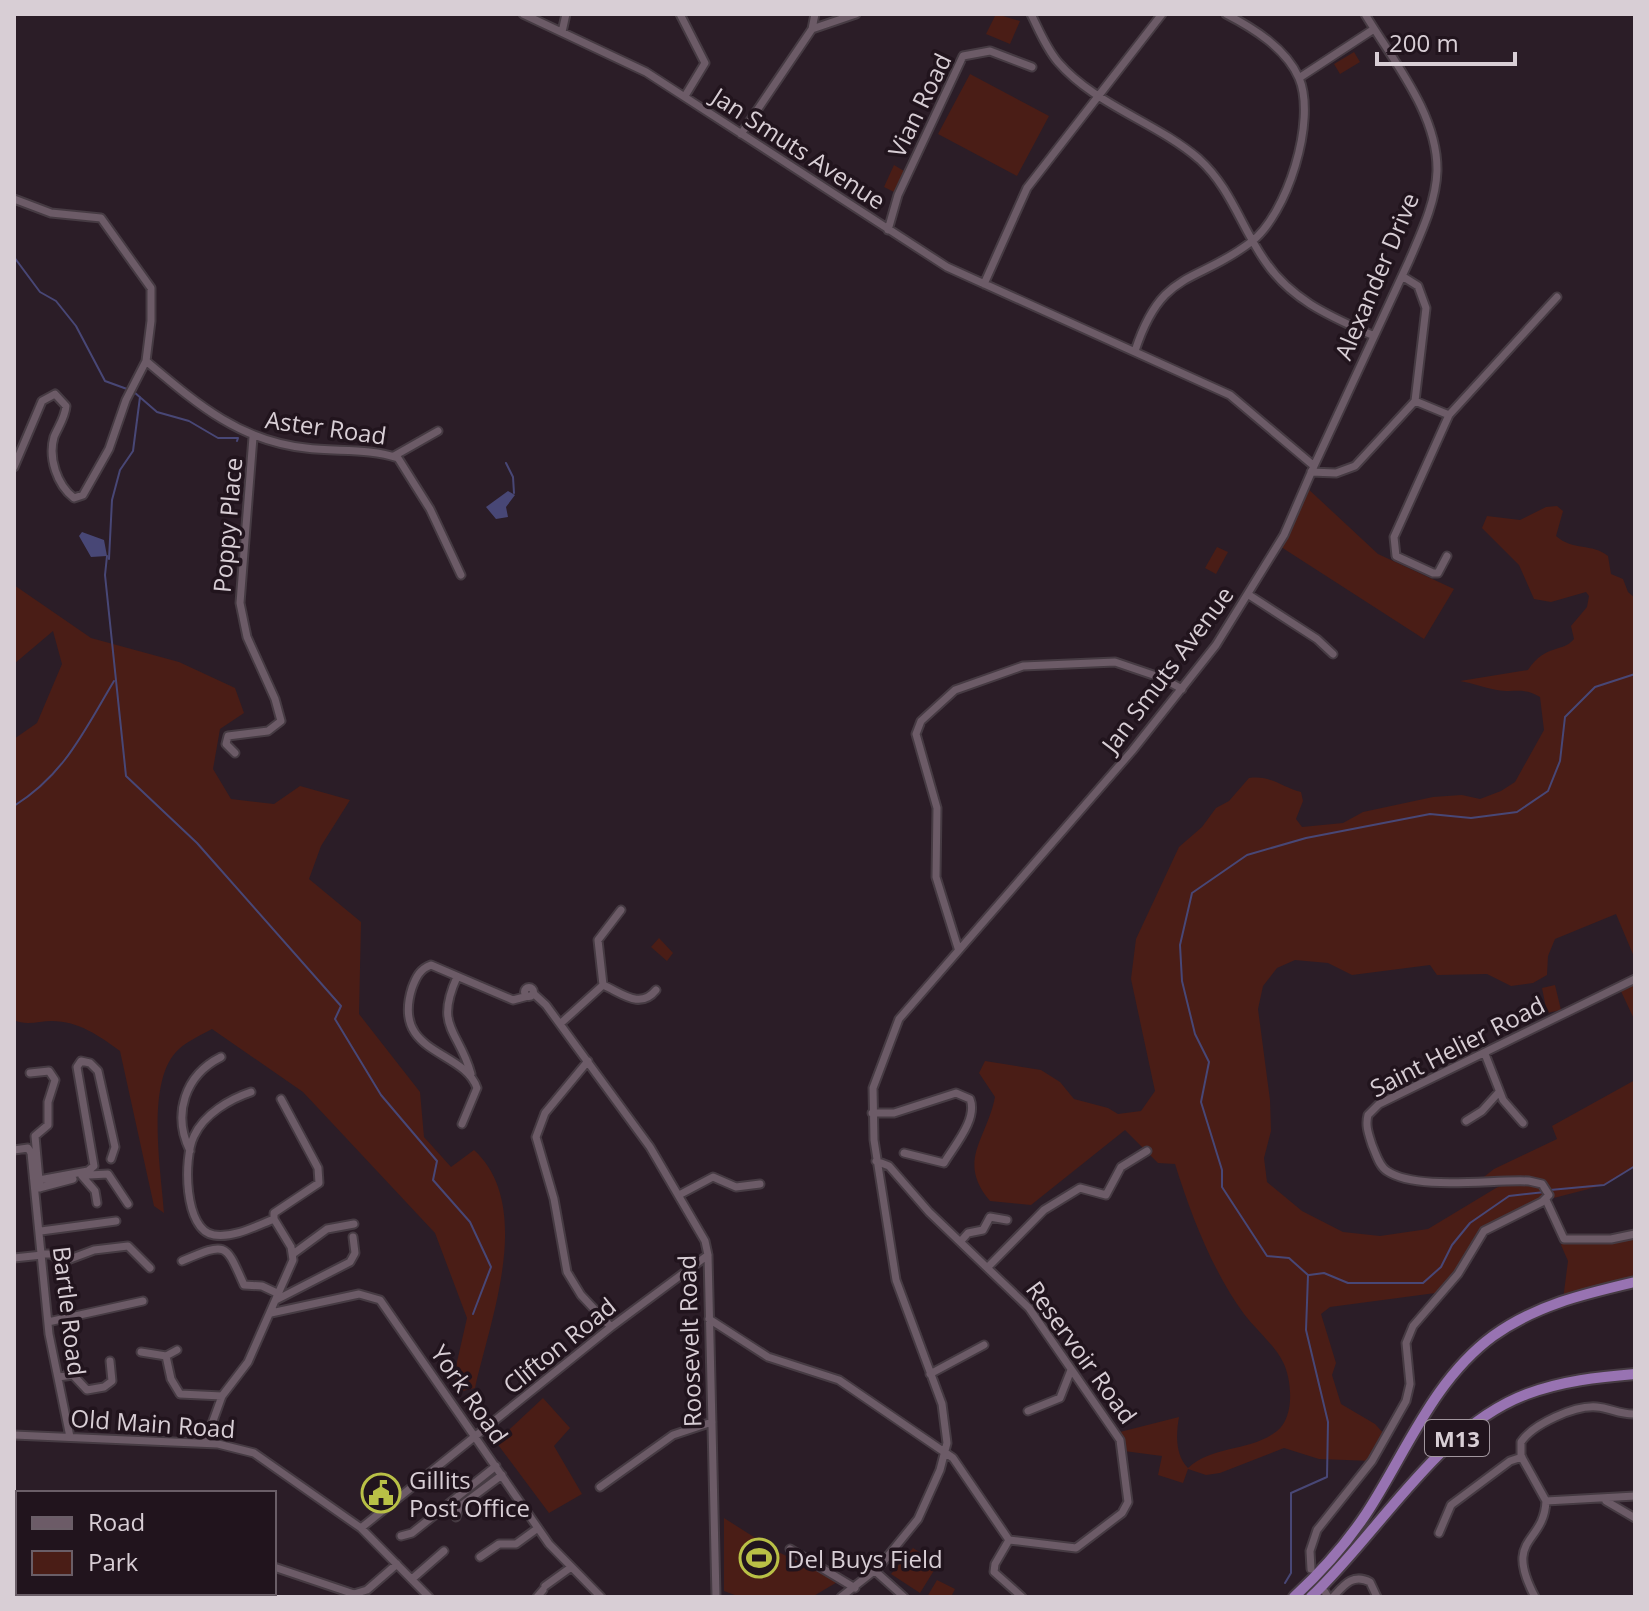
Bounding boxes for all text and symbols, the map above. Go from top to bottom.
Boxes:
scale bar [1377,16,1515,66]
text: 200 m [1389,26,1459,59]
street label: Vian Road [880,47,958,163]
street label: Jan Smuts Avenue [704,78,892,216]
street label: Alexander Drive [1326,187,1426,365]
street label: Aster Road [263,402,389,452]
street label: Poppy Place [205,456,249,594]
street label: Jan Smuts Avenue [1092,579,1241,761]
street label: Saint Helier Road [1364,988,1550,1104]
street label: Bartle Road [46,1244,94,1378]
street label: Roosevelt Road [670,1254,708,1428]
street label: Reservoir Road [1019,1274,1145,1430]
street label: Clifton Road [496,1289,622,1401]
street label: York Road [424,1338,516,1450]
street label: Old Main Road [70,1401,236,1445]
road number: M13 [1425,1420,1489,1456]
place label: Gillits Post Office [409,1463,530,1524]
public building icon: Gillits Post Office [360,1472,402,1514]
legend [16,1491,276,1595]
text: Road [88,1505,145,1538]
sports icon: Del Buys Field [738,1537,780,1579]
place label: Del Buys Field [787,1542,943,1575]
text: Park [88,1545,139,1578]

